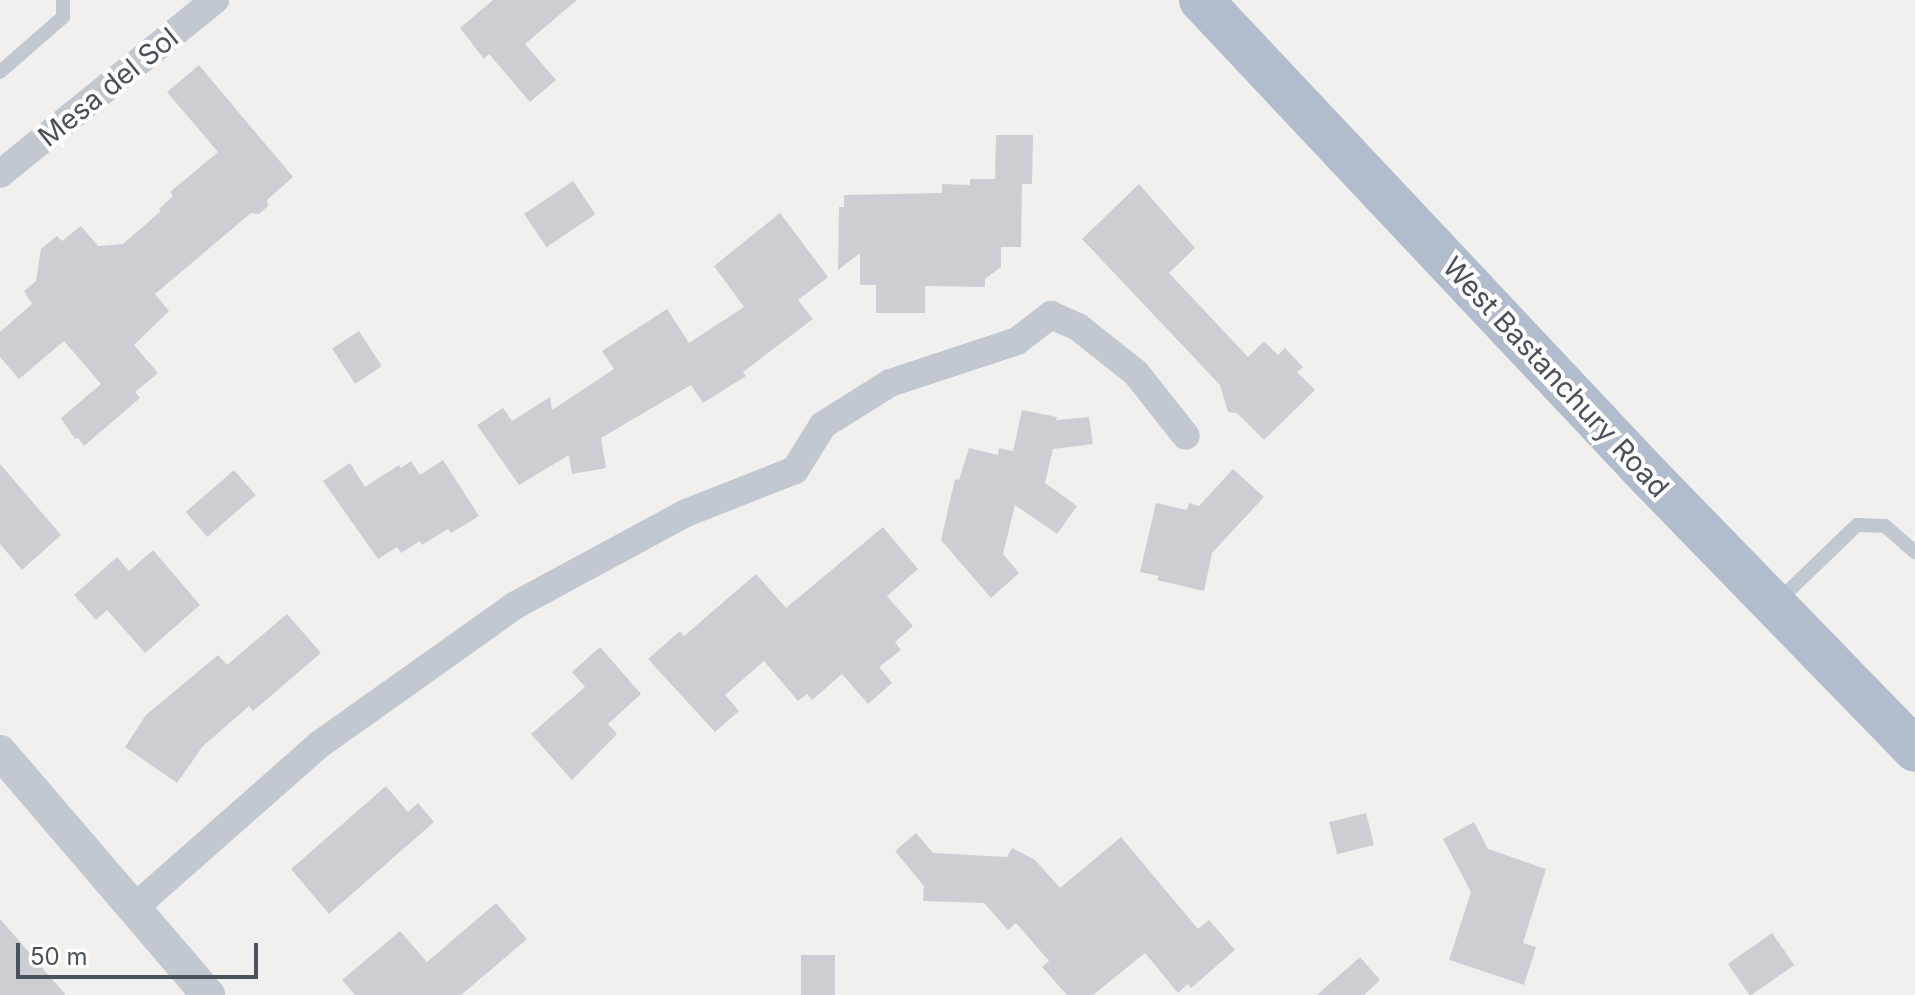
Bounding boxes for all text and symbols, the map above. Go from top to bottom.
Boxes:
street label: Mesa del Sol [32,21,184,153]
street label: West Bastanchury Road [1436,250,1676,504]
scale bar [20,927,262,977]
text: 50 m [30,942,88,971]

